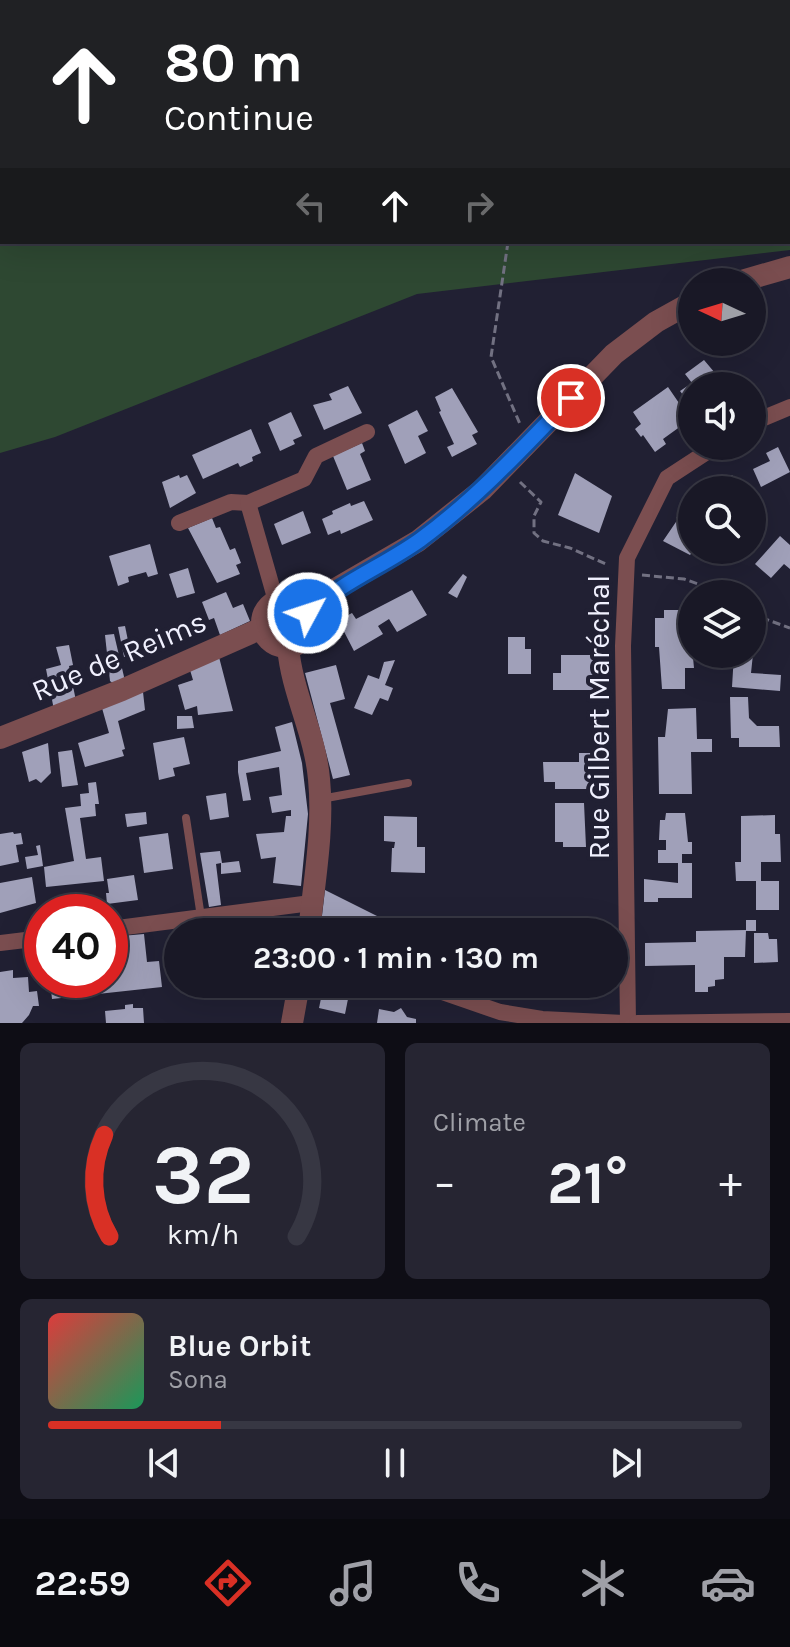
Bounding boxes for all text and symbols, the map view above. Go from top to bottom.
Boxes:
text: 80 m [164,30,303,95]
icon: ahead [32,32,136,136]
text: Continue [164,97,314,139]
icon: left [289,184,333,228]
icon: ahead [373,184,417,228]
icon: right [457,184,501,228]
north arrow [678,268,766,356]
map controls [678,268,766,668]
pin [537,364,605,432]
button: sound [678,372,766,460]
icon: arrive [549,376,593,420]
button: search [678,476,766,564]
position arrow [266,571,350,655]
street label: Rue Gilbert Maréchal [581,575,617,859]
button: layers [678,580,766,668]
street label: Rue de Reims [26,603,212,709]
speed limit sign: 40 [24,894,128,998]
text: 23:00 · 1 min · 130 m [253,940,539,976]
text: Climate [433,1107,526,1138]
text: 32 [151,1127,254,1224]
text: 21° [547,1148,628,1218]
text: − [433,1157,456,1208]
text: + [719,1157,742,1208]
text: km/h [166,1218,239,1251]
text: Blue Orbit [168,1328,311,1364]
text: Sona [168,1364,228,1395]
icon: previous [142,1441,186,1485]
icon: pause [373,1441,417,1485]
icon: next [604,1441,648,1485]
icon: directions [200,1555,256,1611]
icon: music [325,1555,381,1611]
icon: phone [450,1555,506,1611]
icon: climate [575,1555,631,1611]
icon: car [700,1555,756,1611]
text: 22:59 [34,1562,131,1604]

